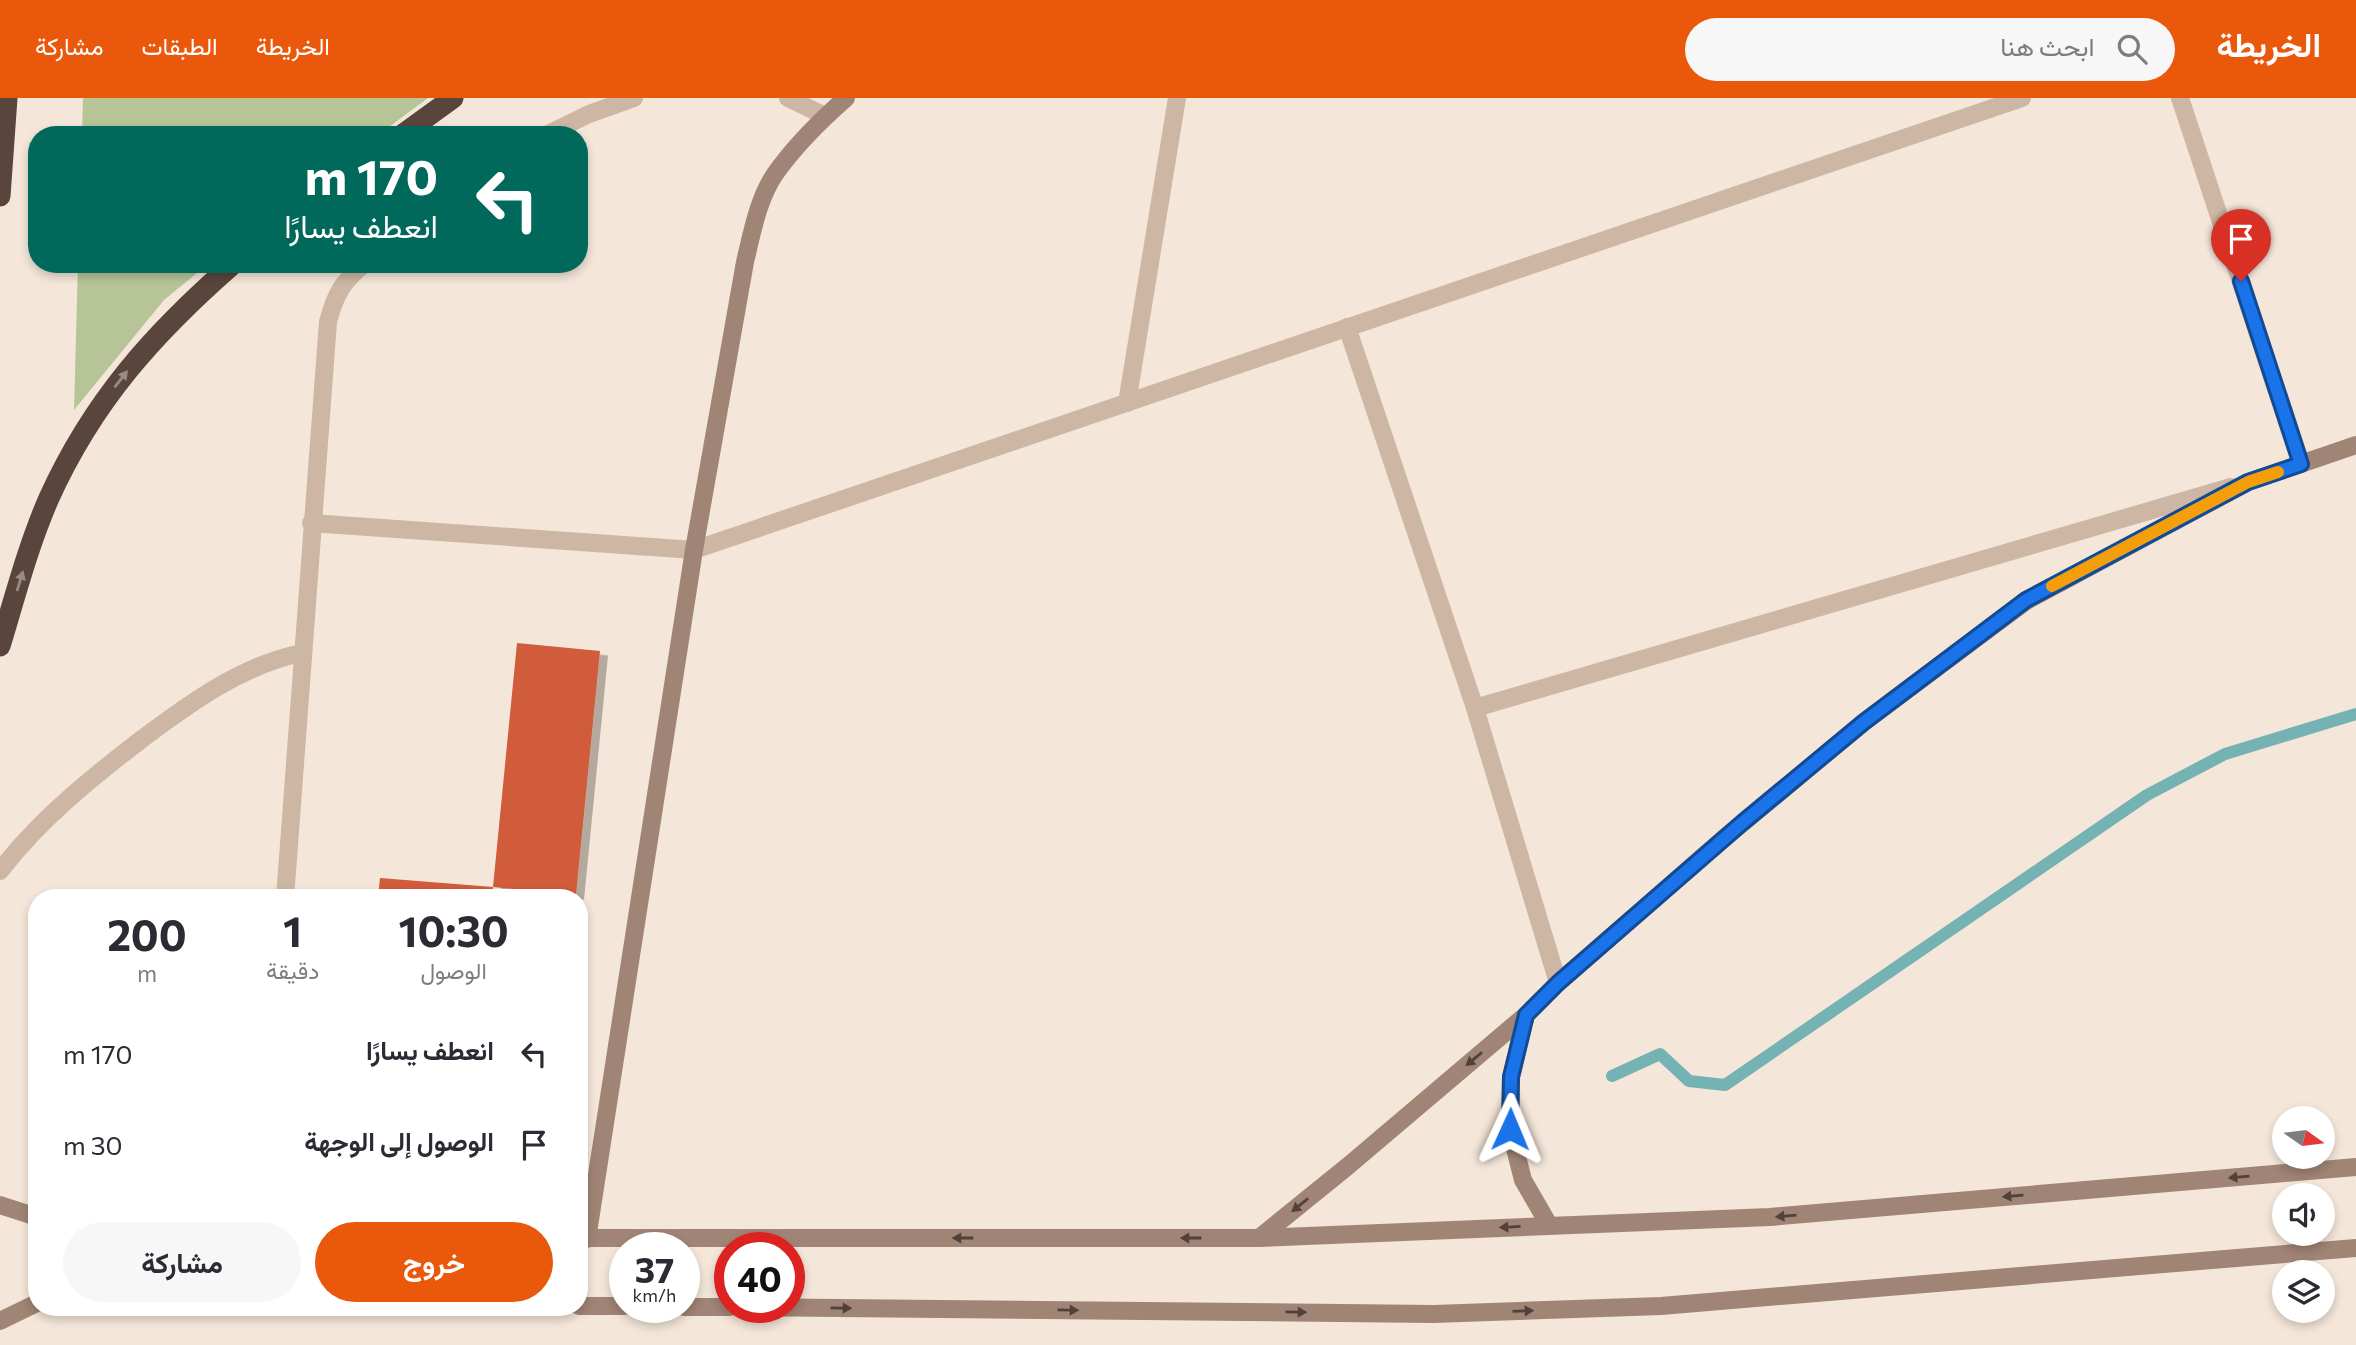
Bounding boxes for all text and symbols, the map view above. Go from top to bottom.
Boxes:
search box [1685,18,2175,81]
text: الخريطة [2217,23,2321,64]
text: ابحث هنا [2000,30,2095,61]
icon: search [2113,30,2151,68]
text: مشاركة [35,31,103,60]
text: الطبقات [141,31,218,60]
text: الخريطة [256,31,330,60]
text: 170 m [305,145,438,205]
icon: left [462,154,553,245]
text: انعطف يسارًا [284,205,438,245]
pin [2211,209,2271,281]
icon: arrive [2222,220,2260,258]
one-way arrow [114,370,129,388]
one-way arrow [15,570,26,591]
text: 1 [283,904,302,956]
text: 10:30 [398,904,509,956]
text: 200 [107,908,187,960]
text: دقيقة [266,956,319,984]
text: الوصول [420,956,487,984]
text: m [137,959,157,987]
text: انعطف يسارًا [366,1034,494,1065]
icon: left [515,1035,553,1073]
text: 170 m [63,1038,132,1069]
one-way arrow [1466,1051,1483,1066]
position arrow [1473,1092,1547,1166]
north arrow [2272,1106,2334,1169]
map controls [2272,1106,2335,1323]
text: الوصول إلى الوجهة [304,1125,494,1156]
icon: arrive [515,1126,553,1164]
text: 30 m [63,1129,122,1160]
one-way arrow [2228,1172,2250,1183]
button: sound [2272,1183,2335,1246]
one-way arrow [2001,1191,2023,1202]
one-way arrow [1291,1197,1308,1212]
one-way arrow [1775,1211,1797,1222]
one-way arrow [1498,1221,1520,1232]
button: مشاركة [63,1222,301,1302]
button: خروج [315,1222,553,1302]
speed limit sign: 40 [714,1232,805,1323]
one-way arrow [952,1232,974,1244]
one-way arrow [1179,1232,1201,1244]
text: 37 [635,1247,674,1290]
button: layers [2272,1260,2335,1323]
text: km/h [633,1284,676,1306]
one-way arrow [830,1302,852,1314]
one-way arrow [1058,1304,1080,1316]
one-way arrow [1512,1305,1534,1316]
one-way arrow [1285,1307,1307,1318]

